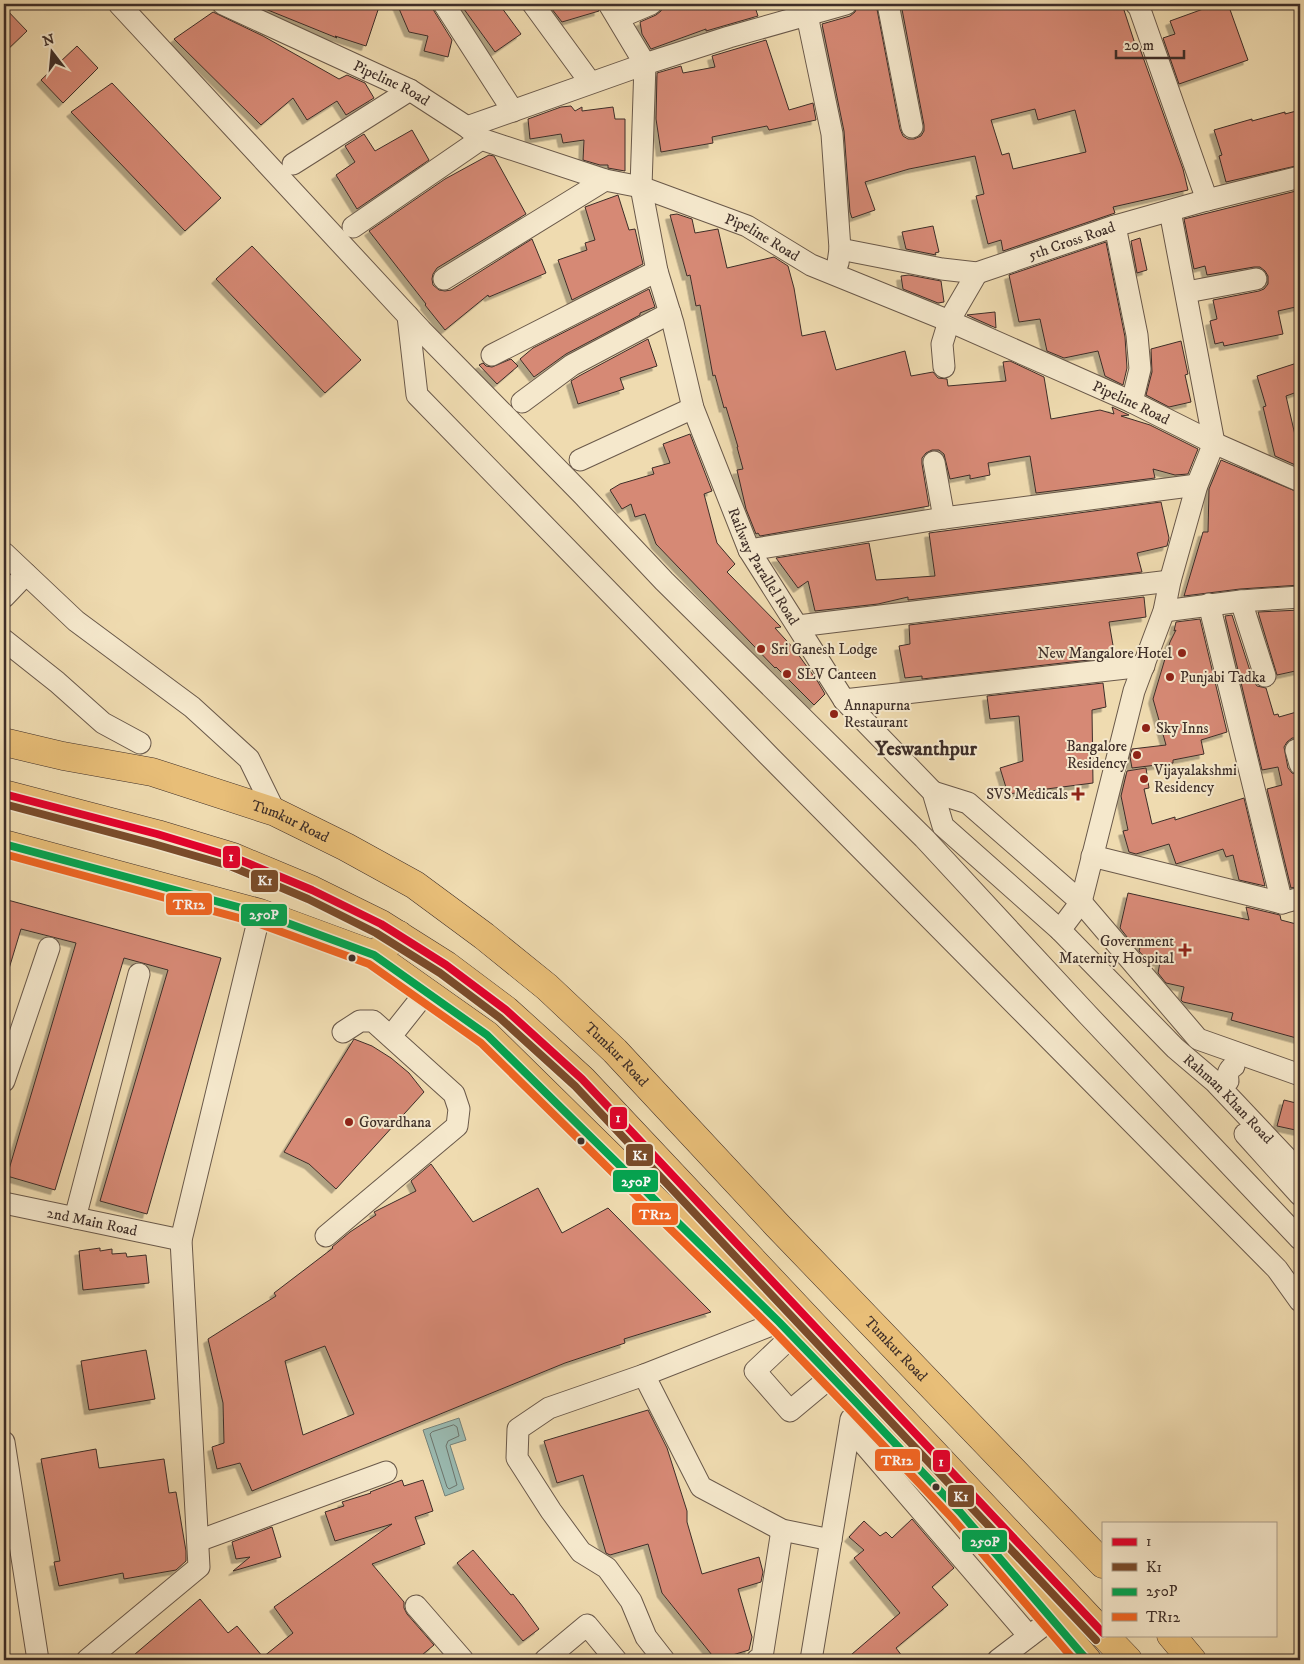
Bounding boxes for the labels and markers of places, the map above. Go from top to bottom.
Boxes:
place label: Sri Ganesh Lodge [771,640,878,659]
marker: Sri Ganesh Lodge [755,643,767,655]
place label: New Mangalore Hotel [1038,644,1172,663]
marker: New Mangalore Hotel [1176,647,1188,659]
place label: SLV Canteen [797,665,877,684]
marker: SLV Canteen [781,668,793,680]
place label: Punjabi Tadka [1180,668,1266,687]
marker: Punjabi Tadka [1164,671,1176,683]
place label: Annapurna Restaurant [844,696,911,732]
marker: Annapurna Restaurant [828,708,840,720]
place label: Sky Inns [1156,719,1209,738]
marker: Sky Inns [1140,722,1152,734]
place label: Bangalore Residency [1066,737,1128,773]
marker: Bangalore Residency [1131,749,1143,761]
place label: Vijayalakshmi Residency [1153,761,1237,797]
marker: Vijayalakshmi Residency [1138,773,1150,785]
place label: SVS Medicals [986,785,1068,804]
marker: SVS Medicals [1072,788,1084,800]
place label: Government Maternity Hospital [1059,932,1174,968]
marker: Government Maternity Hospital [1178,943,1192,957]
unlabelled marker [347,953,357,963]
place label: Govardhana [359,1113,432,1132]
marker: Govardhana [343,1116,355,1128]
unlabelled marker [576,1136,586,1146]
unlabelled marker [931,1482,941,1492]

